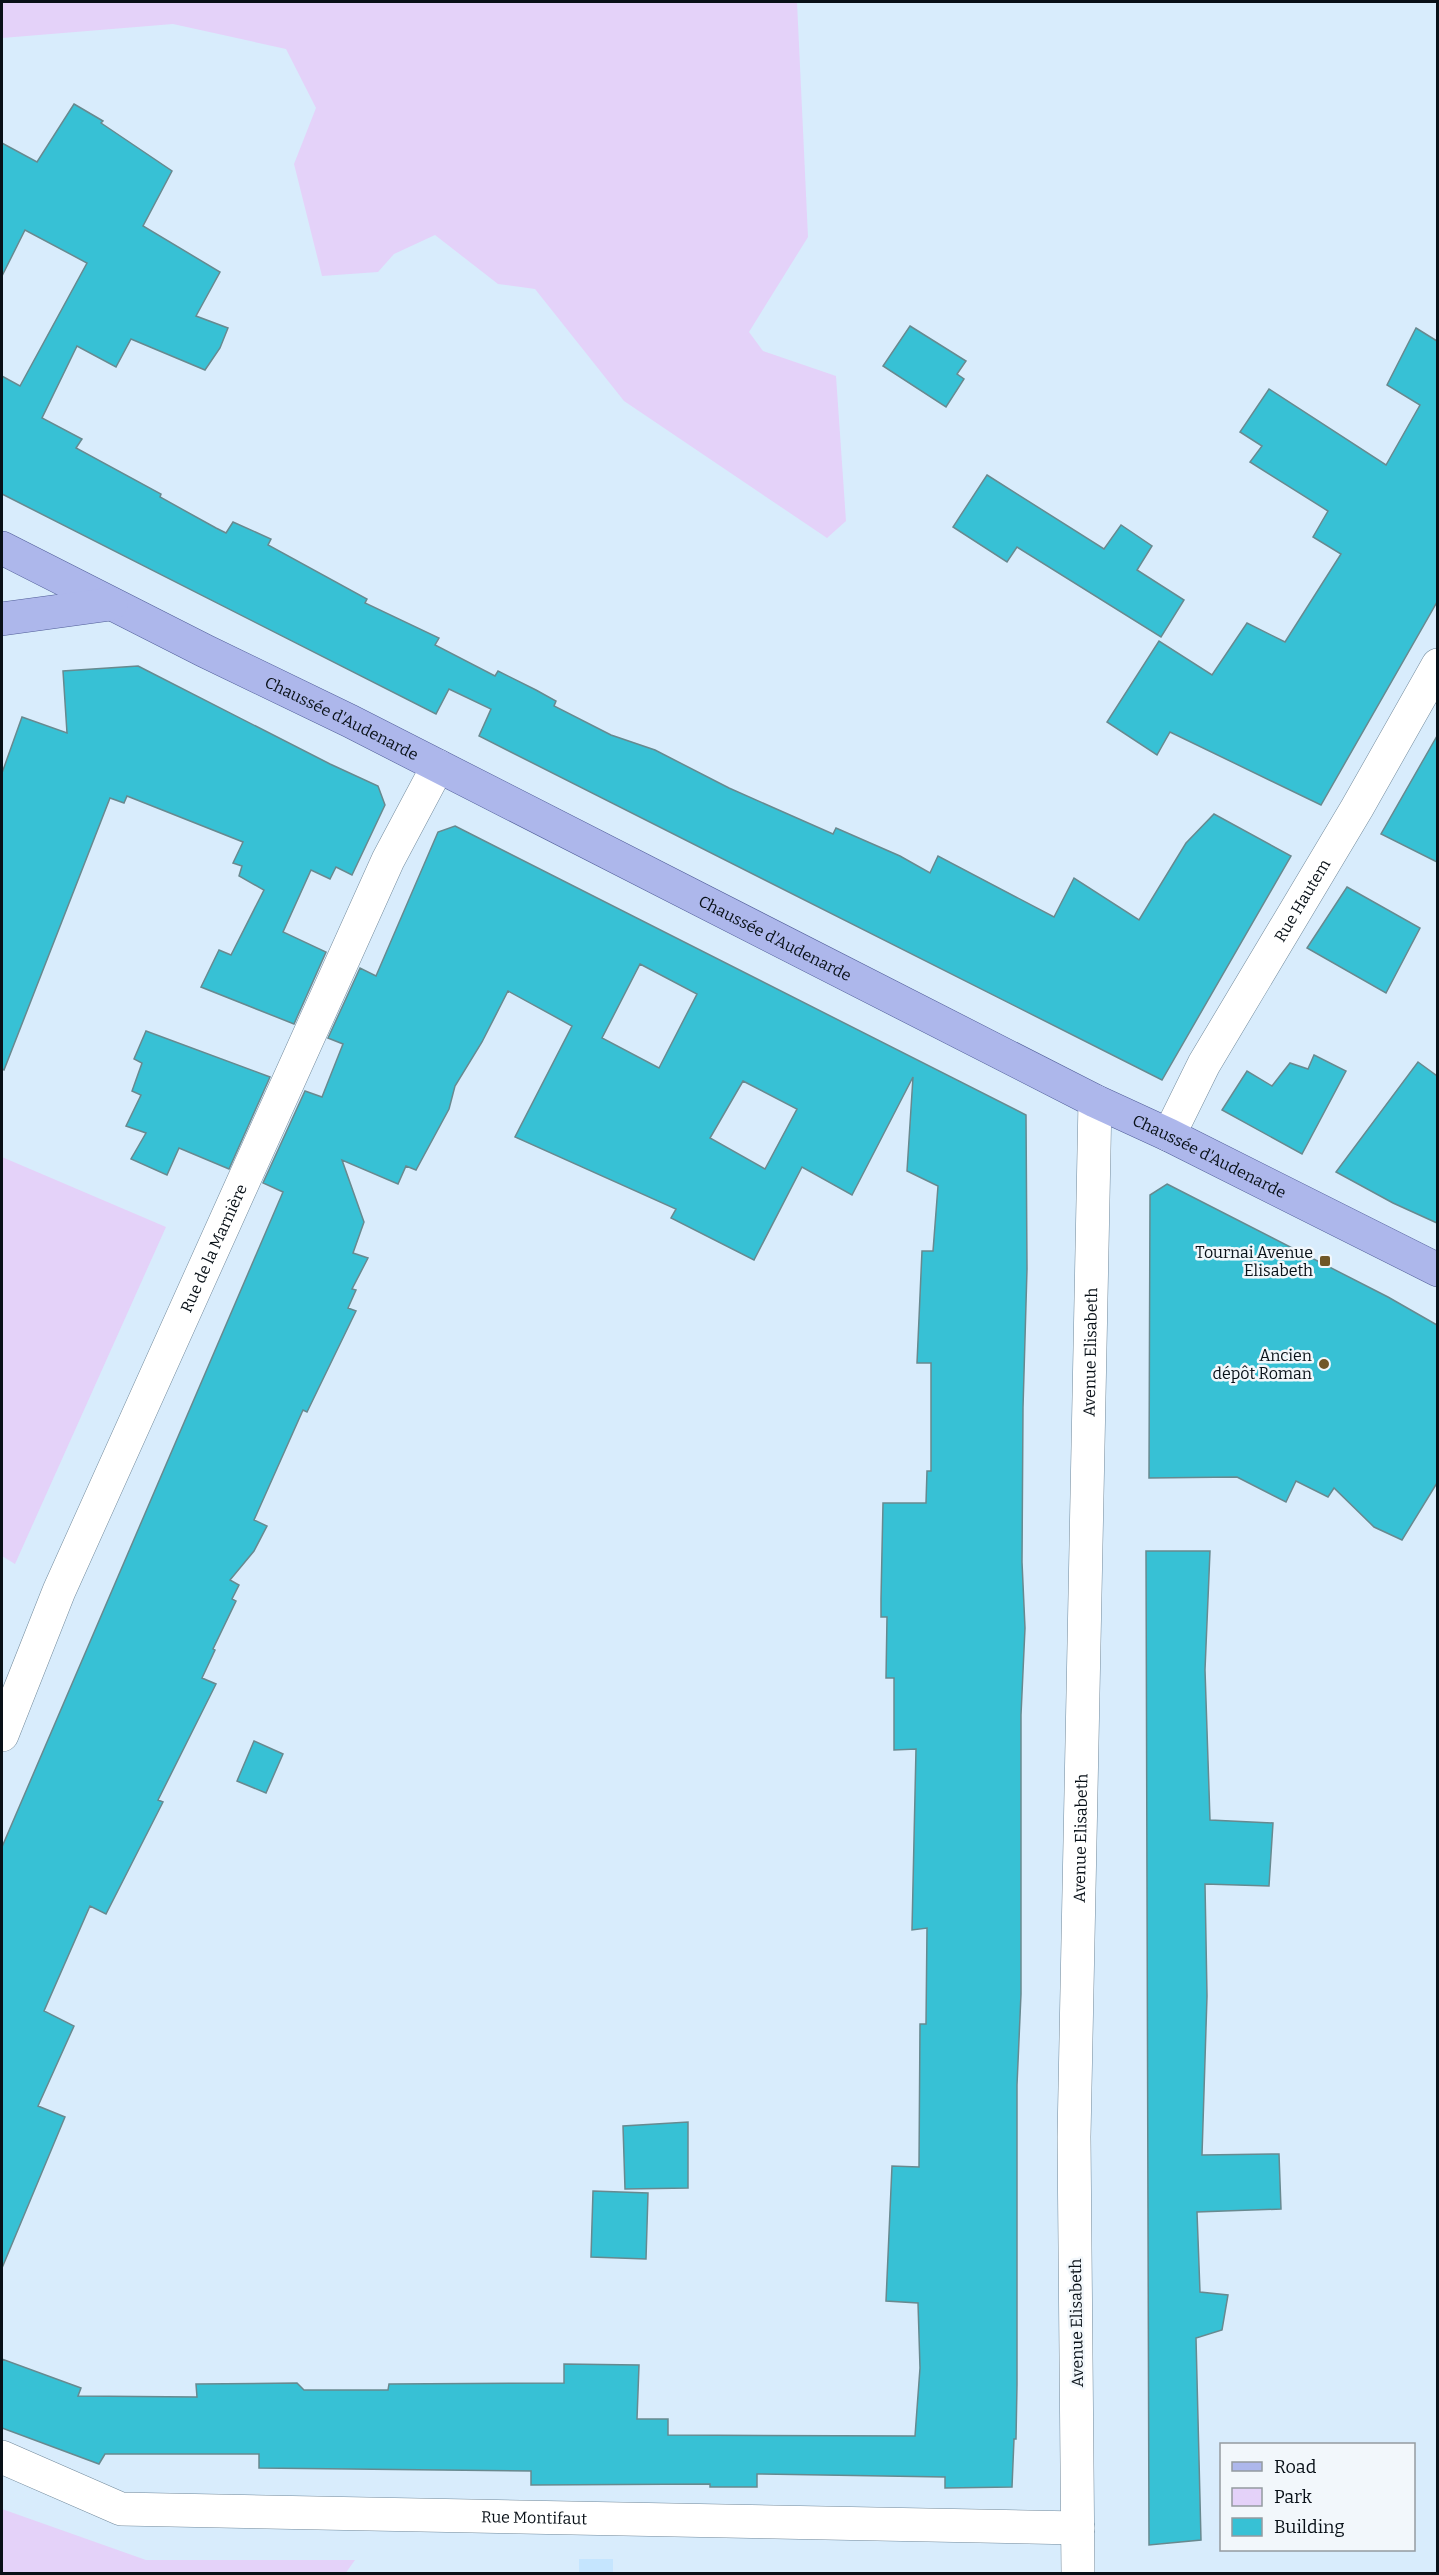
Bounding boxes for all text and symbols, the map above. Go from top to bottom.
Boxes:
street label: Chaussée d'Audenarde [262,672,422,764]
street label: Rue Hautem [1270,856,1334,945]
street label: Chaussée d'Audenarde [695,892,855,985]
street label: Chaussée d'Audenarde [1130,1111,1289,1202]
street label: Rue de la Marnière [177,1181,251,1315]
place label: Tournai Avenue Elisabeth [1195,1243,1313,1280]
marker: Tournai Avenue Elisabeth [1318,1254,1332,1268]
street label: Avenue Elisabeth [1080,1288,1101,1417]
place label: Ancien dépôt Roman [1212,1346,1312,1383]
marker: Ancien dépôt Roman [1317,1357,1331,1371]
street label: Avenue Elisabeth [1070,1773,1091,1903]
street label: Avenue Elisabeth [1066,2258,1087,2388]
legend [1220,2443,1415,2551]
text: Road [1274,2456,1317,2478]
text: Park [1274,2486,1313,2508]
street label: Rue Montifaut [481,2507,587,2528]
text: Building [1274,2516,1345,2538]

